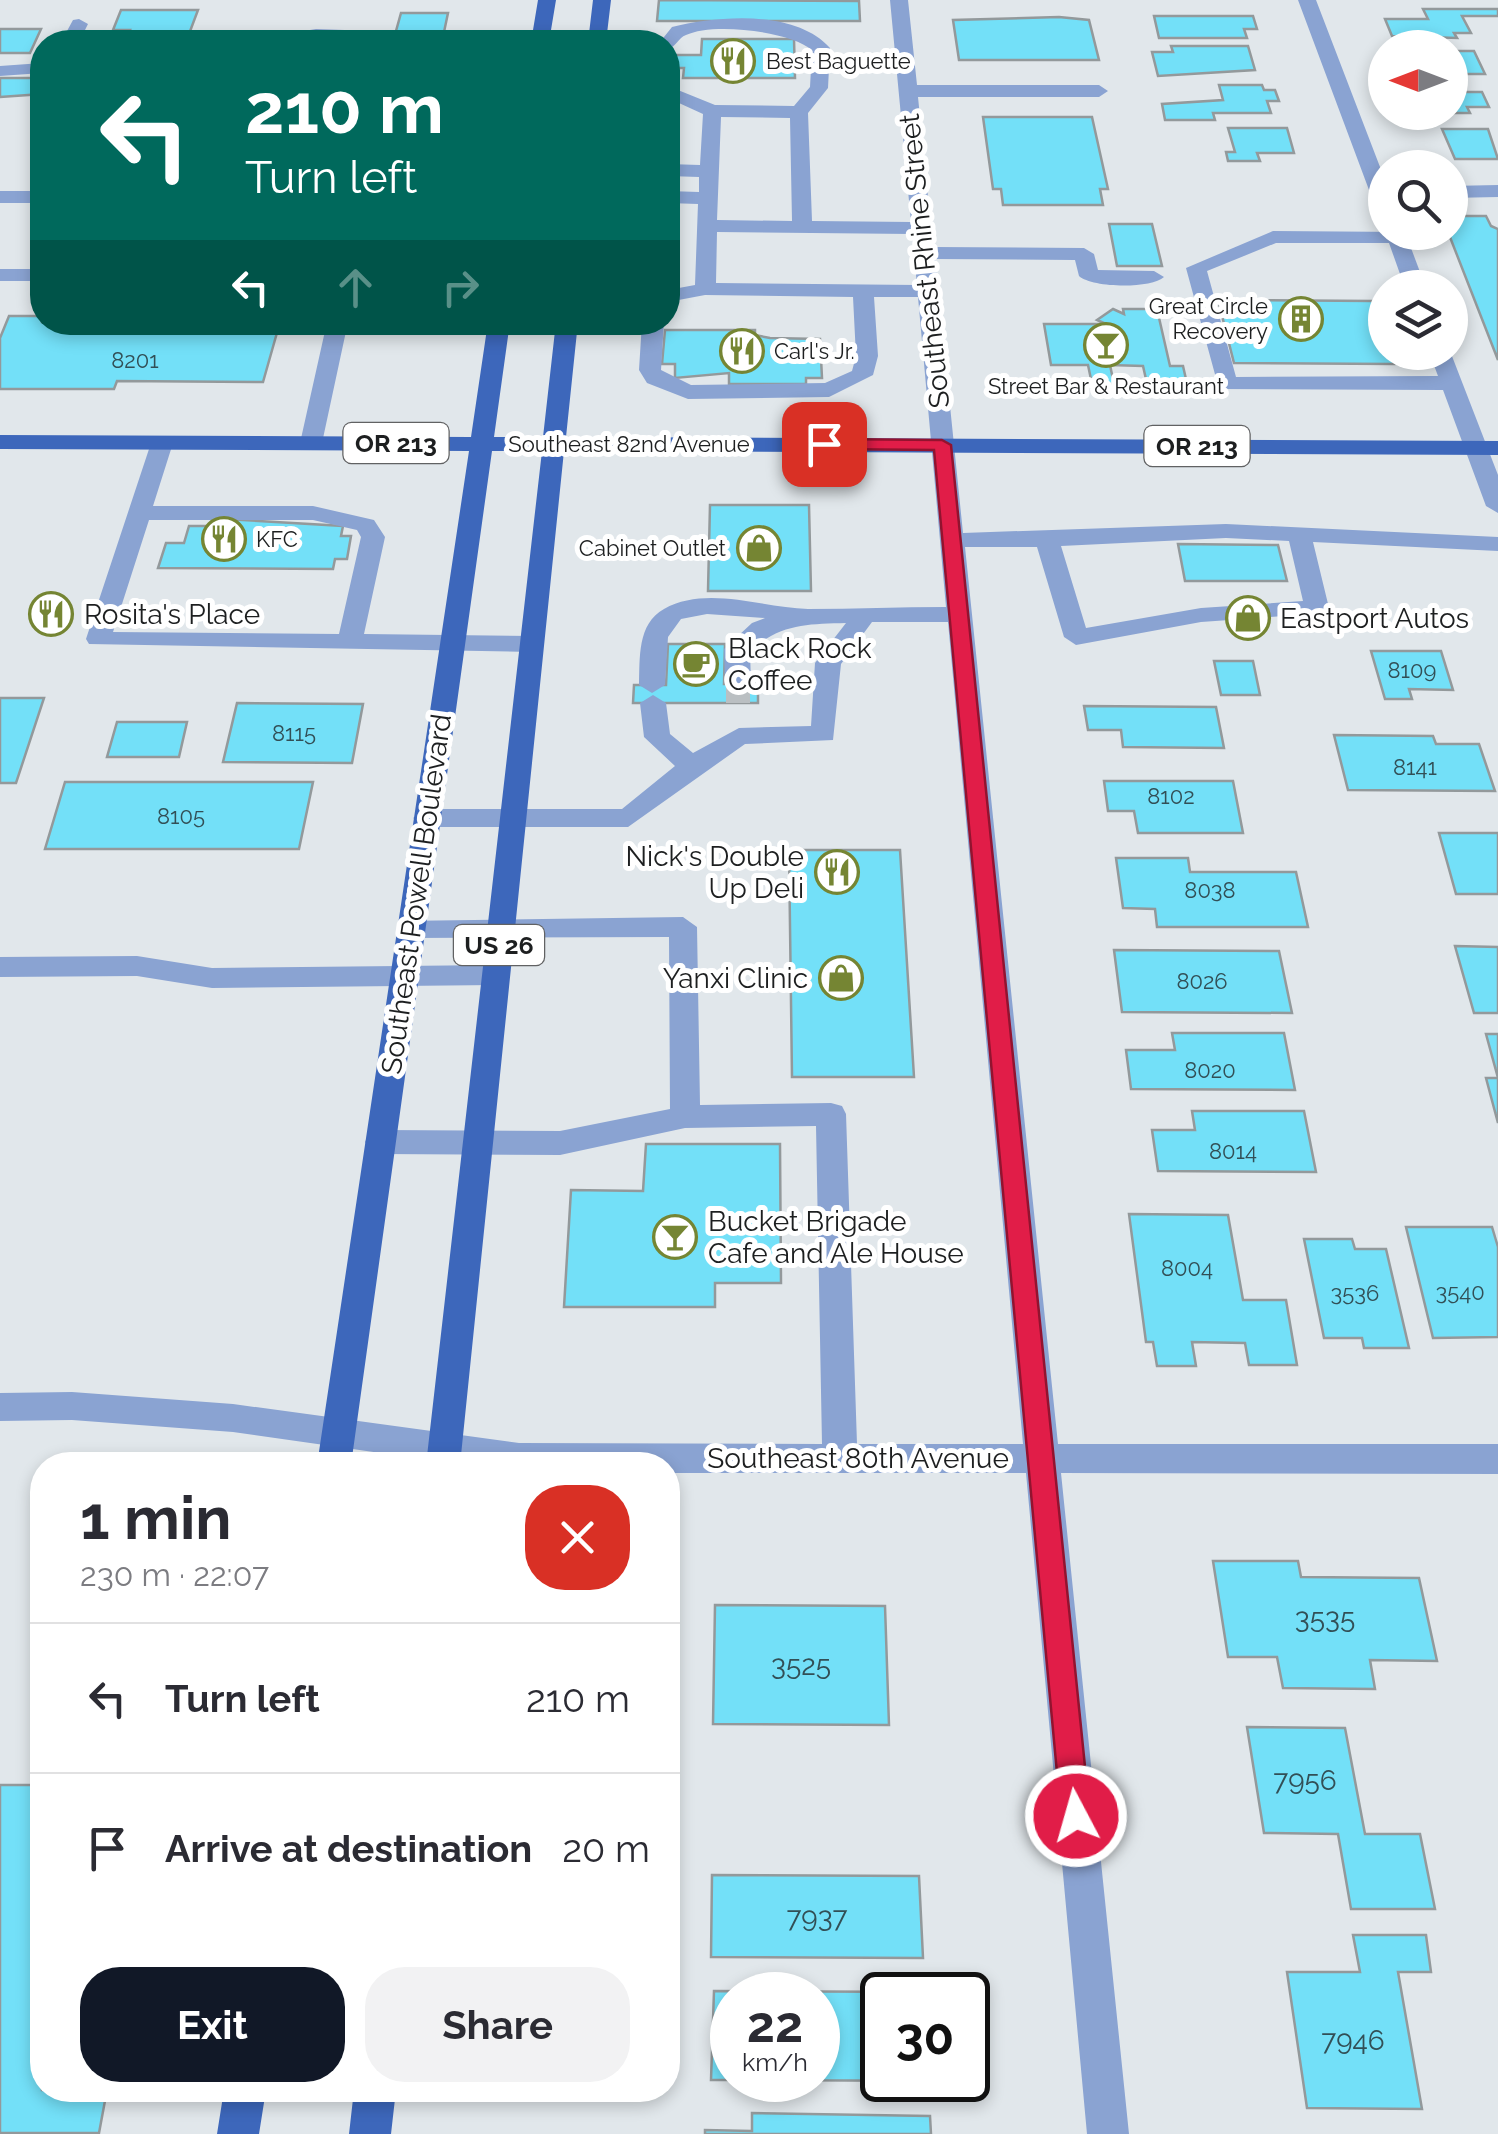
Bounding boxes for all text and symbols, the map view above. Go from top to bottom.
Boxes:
north arrow [1368,30,1468,130]
map controls [1368,30,1468,370]
restaurant icon: Best Baguette [710,38,756,84]
place label: Best Baguette [766,48,911,74]
text: 210 m [245,67,444,149]
icon: left [80,70,210,200]
street label: Southeast Rhine Street [893,111,956,410]
button: search [1368,150,1468,250]
text: Turn left [245,151,417,204]
icon: left [223,260,278,315]
icon: ahead [328,260,383,315]
icon: right [433,260,488,315]
button: layers [1368,270,1468,370]
place label: Great Circle Recovery [1149,293,1268,344]
building icon: Great Circle Recovery [1278,296,1324,342]
bar icon: Street Bar & Restaurant [1083,322,1129,368]
restaurant icon: Carl's Jr. [719,328,765,374]
place label: Carl's Jr. [774,338,855,364]
house number: 8201 [111,347,159,373]
place label: Street Bar & Restaurant [988,373,1225,399]
pin [782,402,867,487]
icon: arrive [797,417,852,472]
road number: OR 213 [344,423,448,463]
road number: OR 213 [1144,426,1250,466]
street label: Southeast 82nd Avenue [508,431,750,457]
restaurant icon: KFC [201,516,247,562]
shop icon: Cabinet Outlet [736,525,782,571]
place label: KFC [256,526,298,552]
place label: Cabinet Outlet [579,535,727,561]
restaurant icon: Rosita's Place [28,591,74,637]
shop icon: Eastport Autos [1225,595,1271,641]
place label: Rosita's Place [84,598,260,631]
place label: Eastport Autos [1280,602,1469,635]
place label: Black Rock Coffee [728,632,872,697]
cafe icon: Black Rock Coffee [673,641,719,687]
house number: 8109 [1388,657,1436,683]
street label: Southeast Powell Boulevard [375,712,458,1076]
house number: 8115 [272,720,316,746]
house number: 8141 [1393,754,1437,780]
house number: 8102 [1147,783,1195,809]
house number: 8105 [157,803,205,829]
place label: Nick's Double Up Deli [625,840,804,905]
restaurant icon: Nick's Double Up Deli [814,849,860,895]
house number: 8038 [1184,877,1236,903]
road number: US 26 [454,925,544,965]
shop icon: Yanxi Clinic [818,955,864,1001]
place label: Yanxi Clinic [663,962,808,995]
house number: 8026 [1176,968,1228,994]
house number: 8020 [1184,1057,1236,1083]
house number: 8014 [1209,1138,1257,1164]
place label: Bucket Brigade Cafe and Ale House [708,1205,964,1270]
bar icon: Bucket Brigade Cafe and Ale House [652,1214,698,1260]
house number: 8004 [1161,1255,1213,1281]
house number: 3540 [1435,1279,1485,1305]
house number: 3536 [1331,1280,1379,1306]
street label: Southeast 80th Avenue [707,1442,1009,1475]
text: 1 min [80,1483,231,1553]
button: close [525,1485,630,1590]
text: 230 m · 22:07 [80,1556,269,1593]
house number: 3535 [1295,1602,1355,1635]
house number: 3525 [771,1649,831,1682]
icon: left [80,1671,135,1726]
text: Turn left [165,1676,320,1721]
text: 210 m [526,1676,630,1721]
position arrow [1024,1764,1128,1868]
house number: 7956 [1273,1764,1337,1797]
icon: arrive [80,1821,135,1876]
text: Arrive at destination [165,1826,532,1871]
text: 20 m [562,1826,650,1871]
house number: 7937 [786,1901,848,1934]
button: Exit [80,1967,345,2082]
button: Share [365,1967,630,2082]
speed limit sign: 30 [860,1972,990,2102]
text: 22 [747,1995,803,2054]
house number: 7946 [1321,2024,1385,2057]
text: km/h [742,2047,808,2077]

